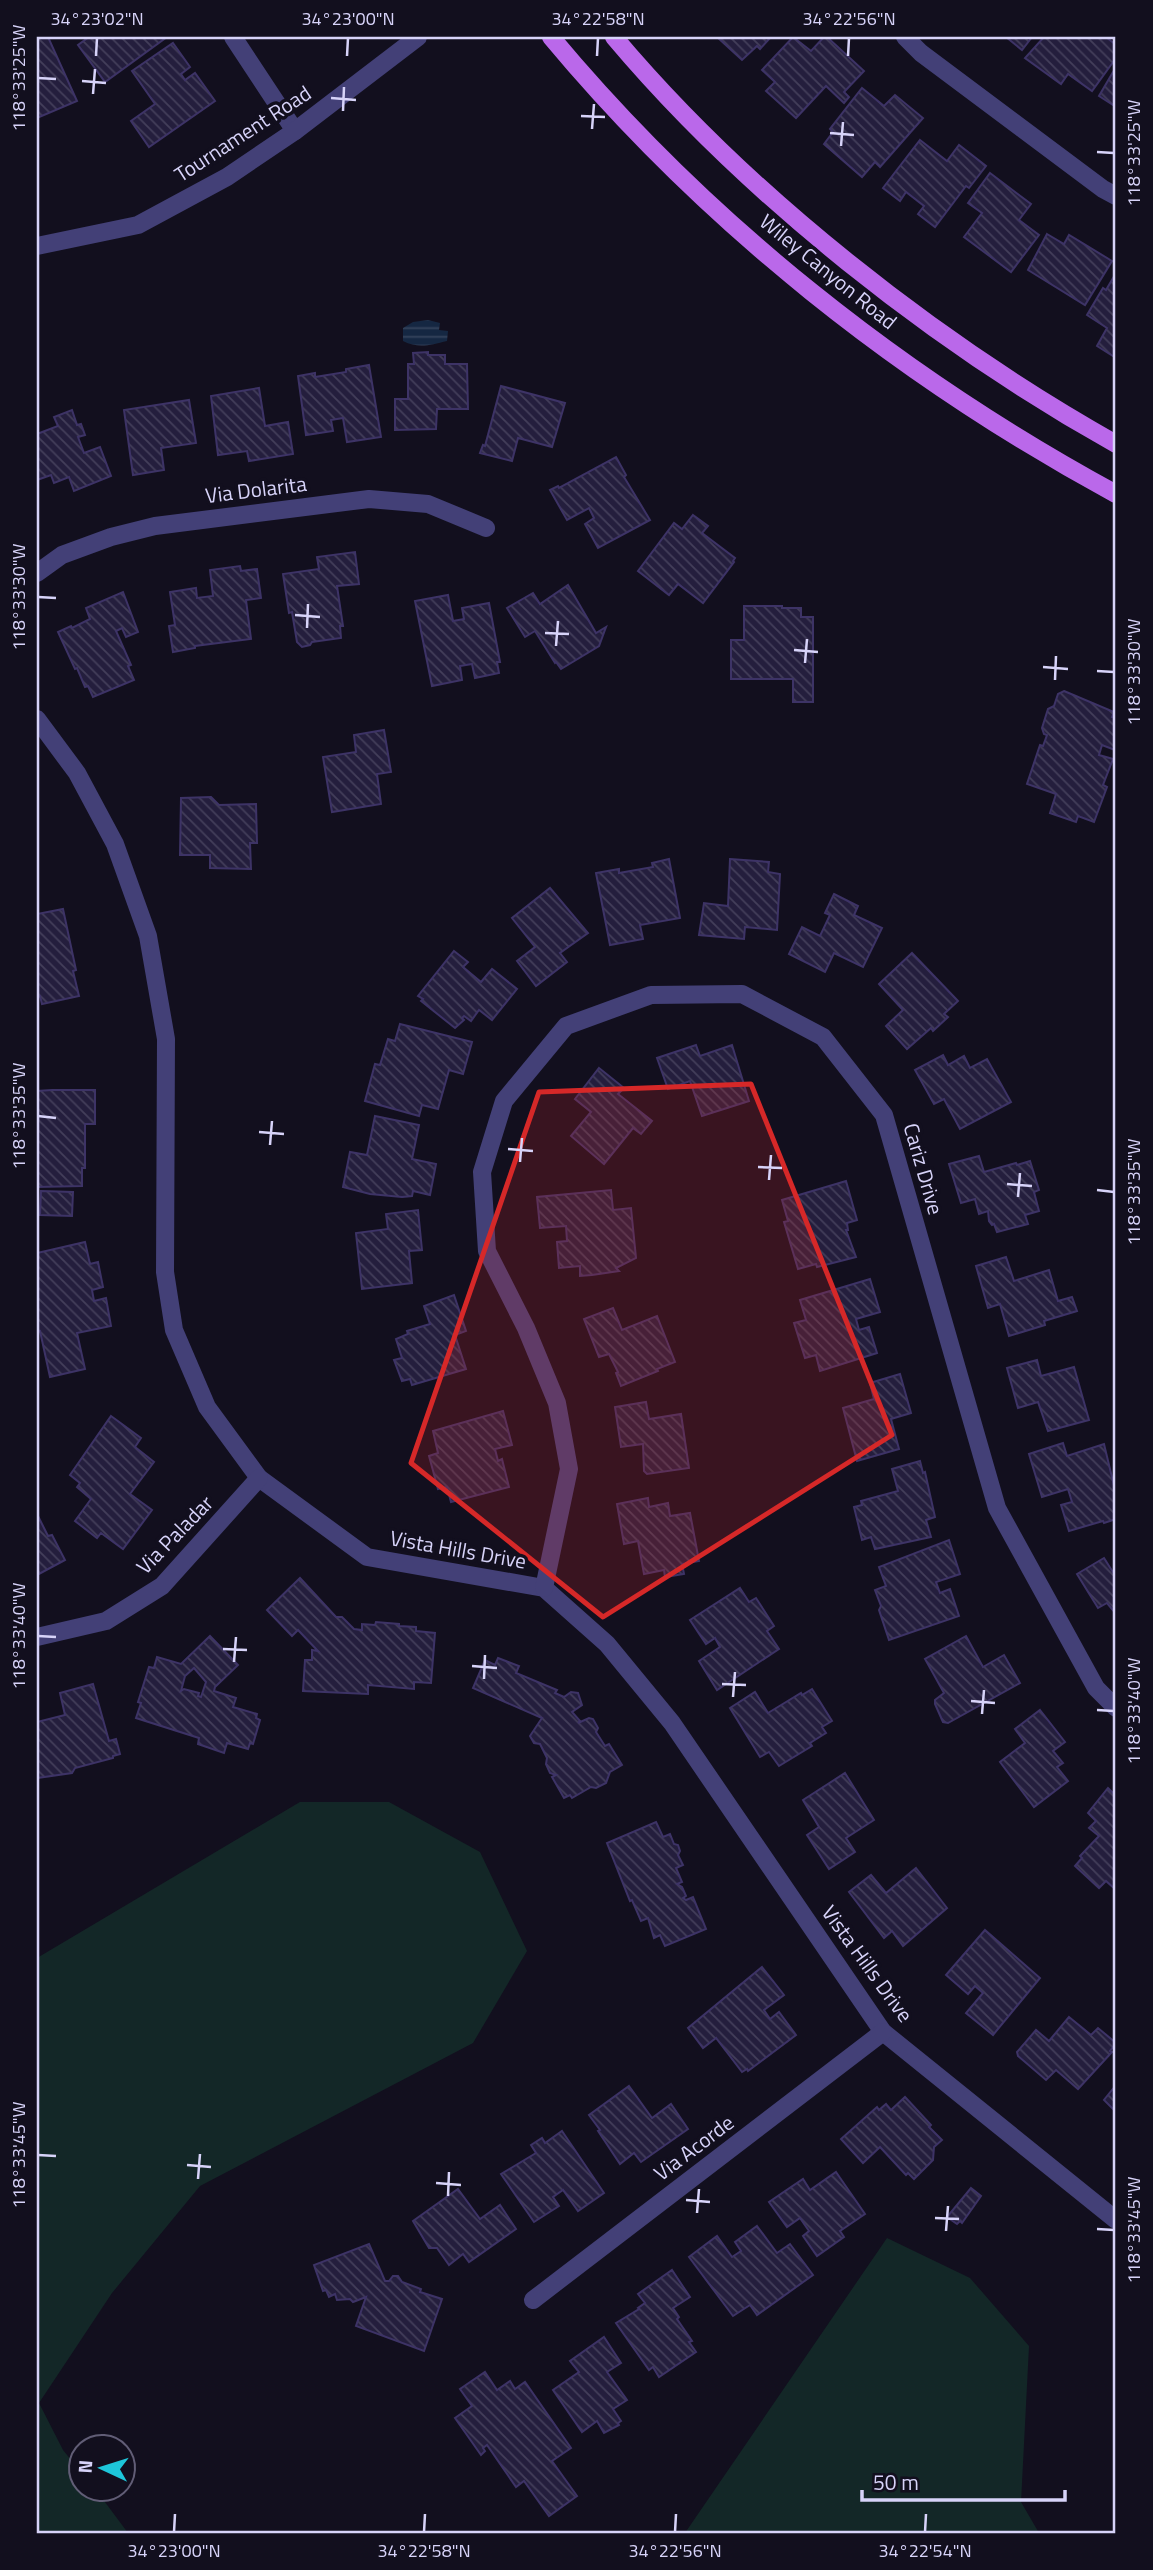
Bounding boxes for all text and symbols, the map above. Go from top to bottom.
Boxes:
text: 34°23'02"N [50,5,144,32]
text: 34°23'00"N [301,5,395,32]
text: 34°22'58"N [551,5,645,32]
text: 34°22'56"N [802,5,896,32]
text: 118°33'25"W [5,24,32,132]
street label: Tournament Road [168,77,317,189]
text: 118°33'25"W [1120,99,1147,207]
street label: Wiley Canyon Road [753,206,904,337]
street label: Via Dolarita [203,467,309,511]
text: 118°33'30"W [5,543,32,651]
text: 118°33'30"W [1120,618,1147,726]
text: 118°33'35"W [5,1062,32,1170]
street label: Cariz Drive [896,1119,952,1218]
text: 118°33'35"W [1120,1138,1147,1246]
street label: Via Paladar [128,1488,220,1581]
street label: Vista Hills Drive [387,1521,529,1577]
text: 118°33'40"W [5,1582,32,1690]
text: 118°33'40"W [1120,1657,1147,1765]
street label: Vista Hills Drive [814,1898,921,2029]
text: 118°33'45"W [5,2101,32,2209]
street label: Via Acorde [647,2106,740,2188]
text: 118°33'45"W [1120,2176,1147,2284]
north arrow [66,2434,136,2504]
scale bar [862,2458,1066,2502]
text: N [70,2459,99,2474]
text: 50 m [873,2466,919,2498]
text: 34°23'00"N [127,2537,221,2564]
text: 34°22'58"N [377,2537,471,2564]
text: 34°22'56"N [628,2537,722,2564]
text: 34°22'54"N [878,2537,972,2564]

